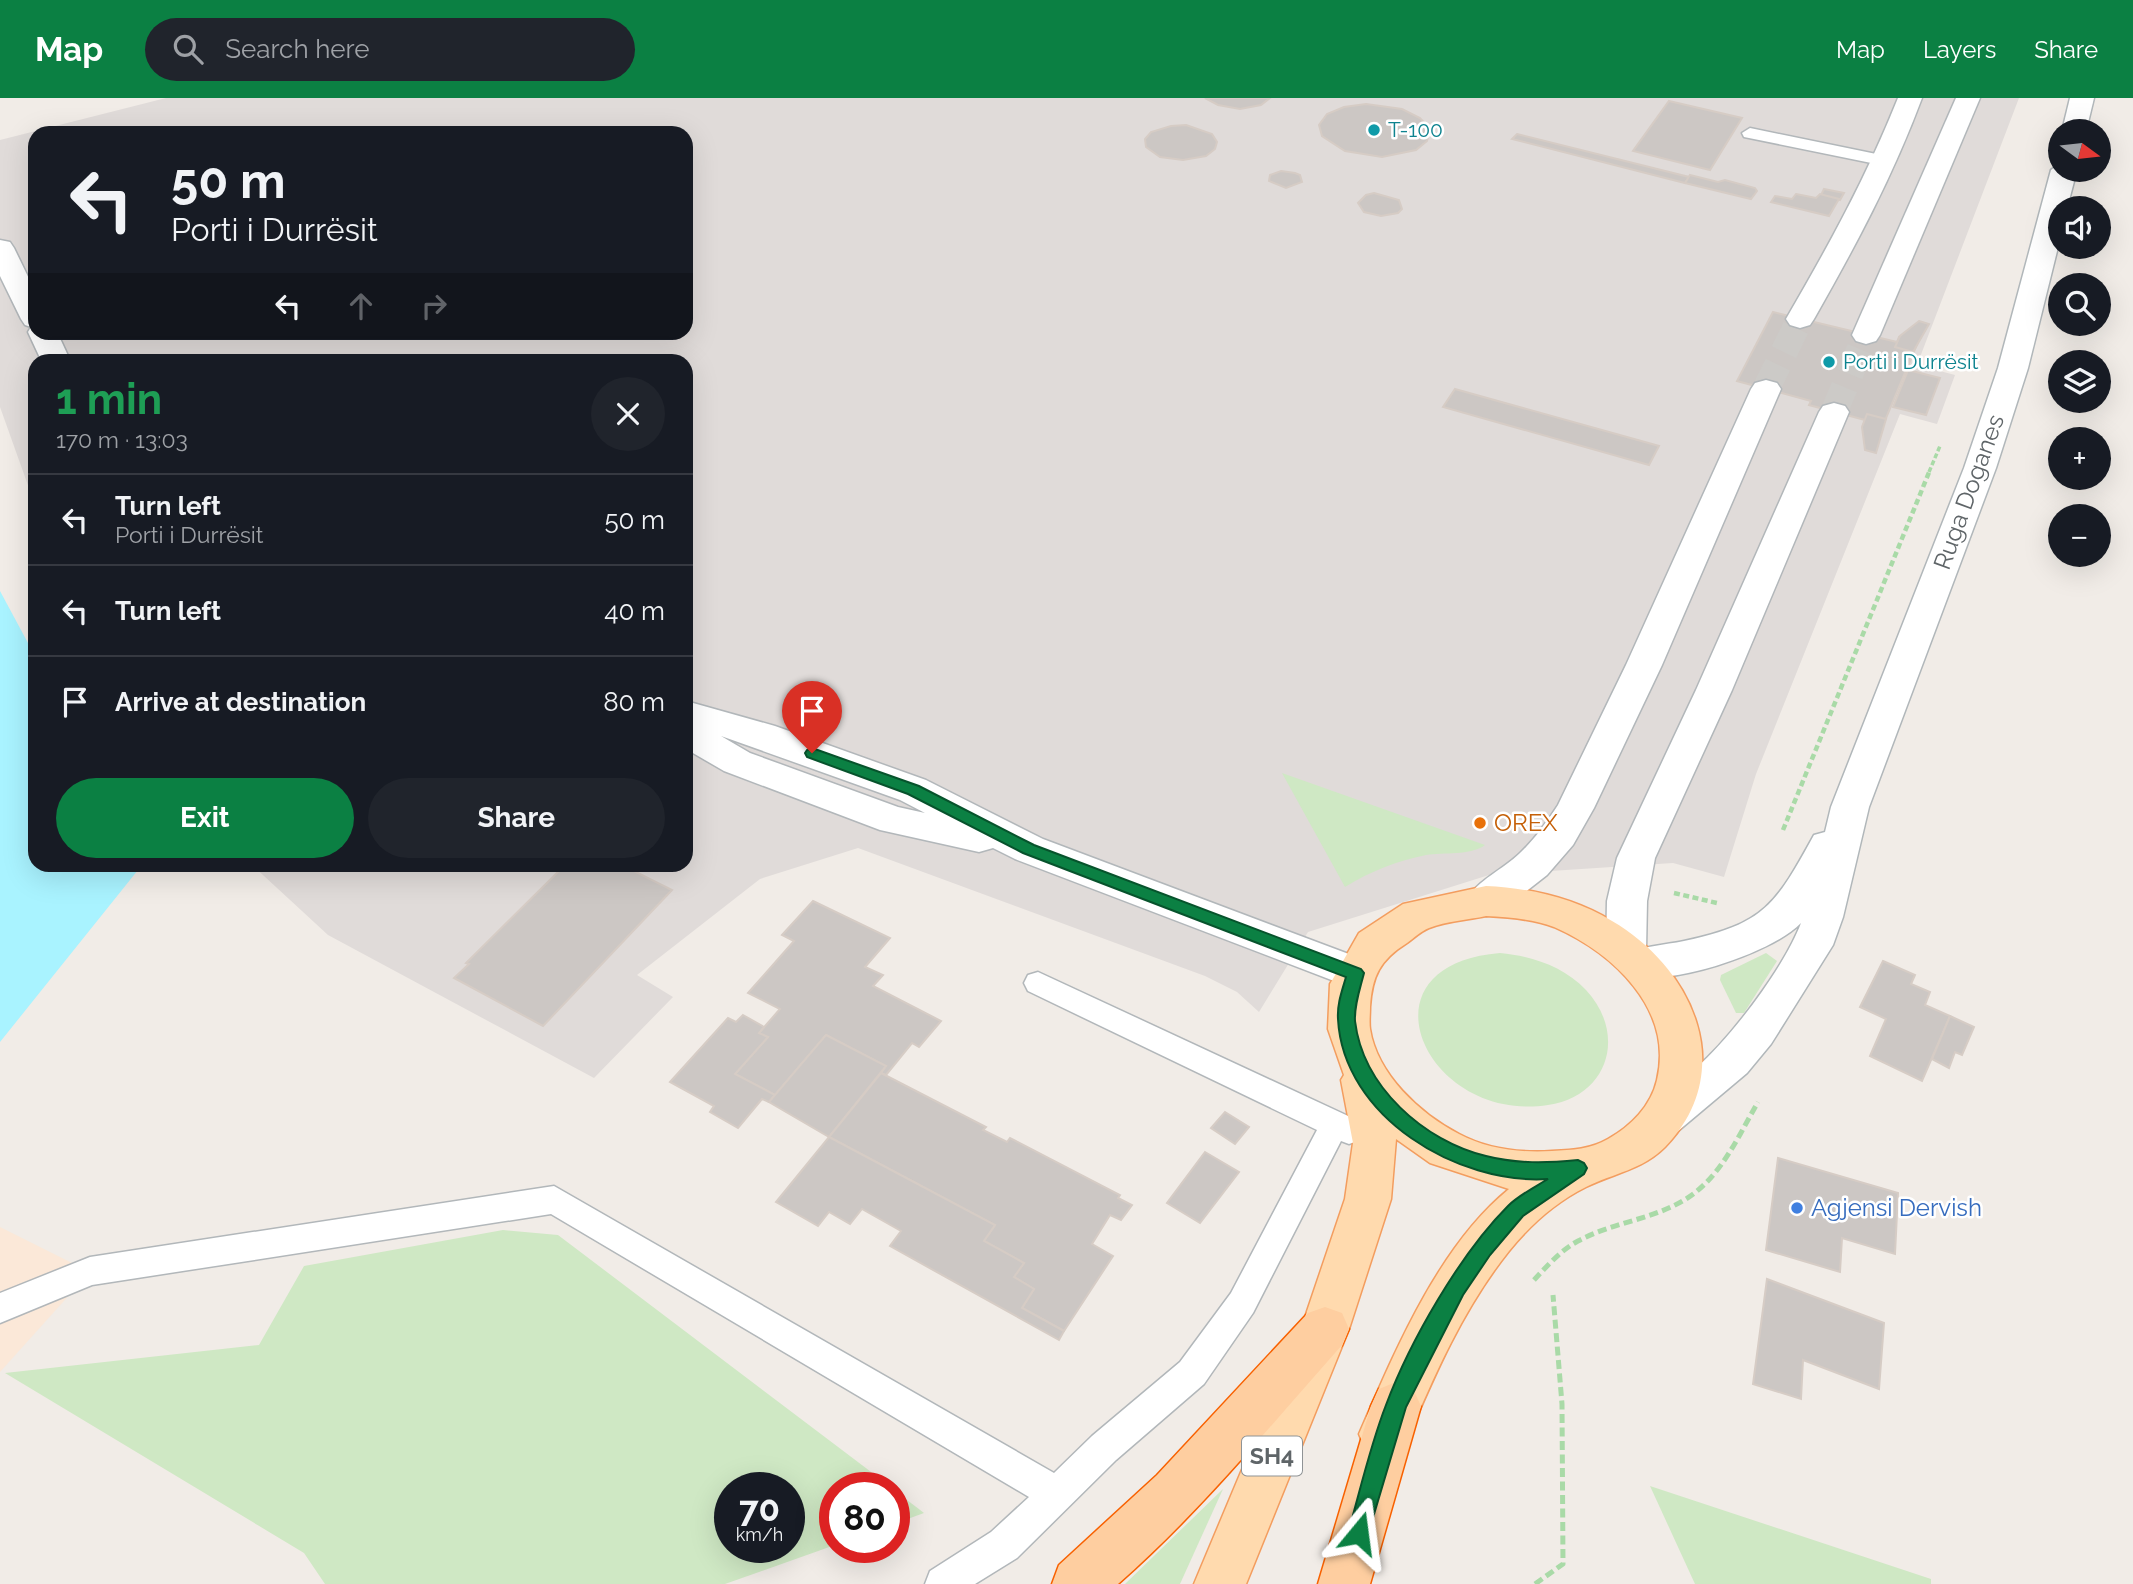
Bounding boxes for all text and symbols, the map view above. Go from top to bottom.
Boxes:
search box [145,18,635,81]
text: Map [35,30,103,69]
icon: search [169,30,207,68]
text: Search here [225,34,370,64]
text: Map [1836,35,1885,64]
text: Layers [1923,35,1996,64]
text: Share [2034,35,2098,64]
place label: T-100 [1388,117,1443,142]
north arrow [2048,119,2110,182]
map controls [2048,119,2111,567]
marker: T-100 [1366,122,1382,138]
text: 50 m [171,152,286,209]
icon: left [56,154,147,245]
button: sound [2048,196,2111,259]
text: Porti i Durrësit [171,211,378,248]
button: search [2048,273,2111,336]
icon: left [269,287,307,325]
icon: ahead [342,287,380,325]
icon: right [415,287,453,325]
place label: Porti i Durrësit [1843,349,1979,374]
button: layers [2048,350,2111,413]
marker: Porti i Durrësit [1821,354,1837,370]
text: 1 min [56,375,162,424]
button: close [591,377,665,451]
street label: Ruga Doganes [1927,410,2010,573]
text: 170 m · 13:03 [56,426,188,453]
button: + [2048,427,2111,490]
text: Turn left [115,491,221,521]
icon: left [56,501,94,539]
button: − [2048,504,2111,567]
text: 50 m [604,505,665,535]
text: Porti i Durrësit [115,521,264,548]
icon: left [56,592,94,630]
text: Turn left [115,596,221,626]
text: 40 m [604,596,665,626]
pin [782,681,842,753]
icon: arrive [56,683,94,721]
text: Arrive at destination [115,687,366,717]
text: 80 m [603,687,665,717]
icon: arrive [793,692,831,730]
button: Exit [56,778,354,858]
button: Share [368,778,665,858]
place label: OREX [1494,808,1558,837]
marker: OREX [1472,815,1488,831]
place label: Agjensi Dervish [1811,1193,1982,1222]
marker: Agjensi Dervish [1789,1200,1805,1216]
road number: SH4 [1242,1436,1302,1476]
speed limit sign: 80 [819,1472,910,1563]
text: 70 [739,1488,780,1529]
position arrow [1322,1496,1396,1570]
text: km/h [736,1524,783,1545]

